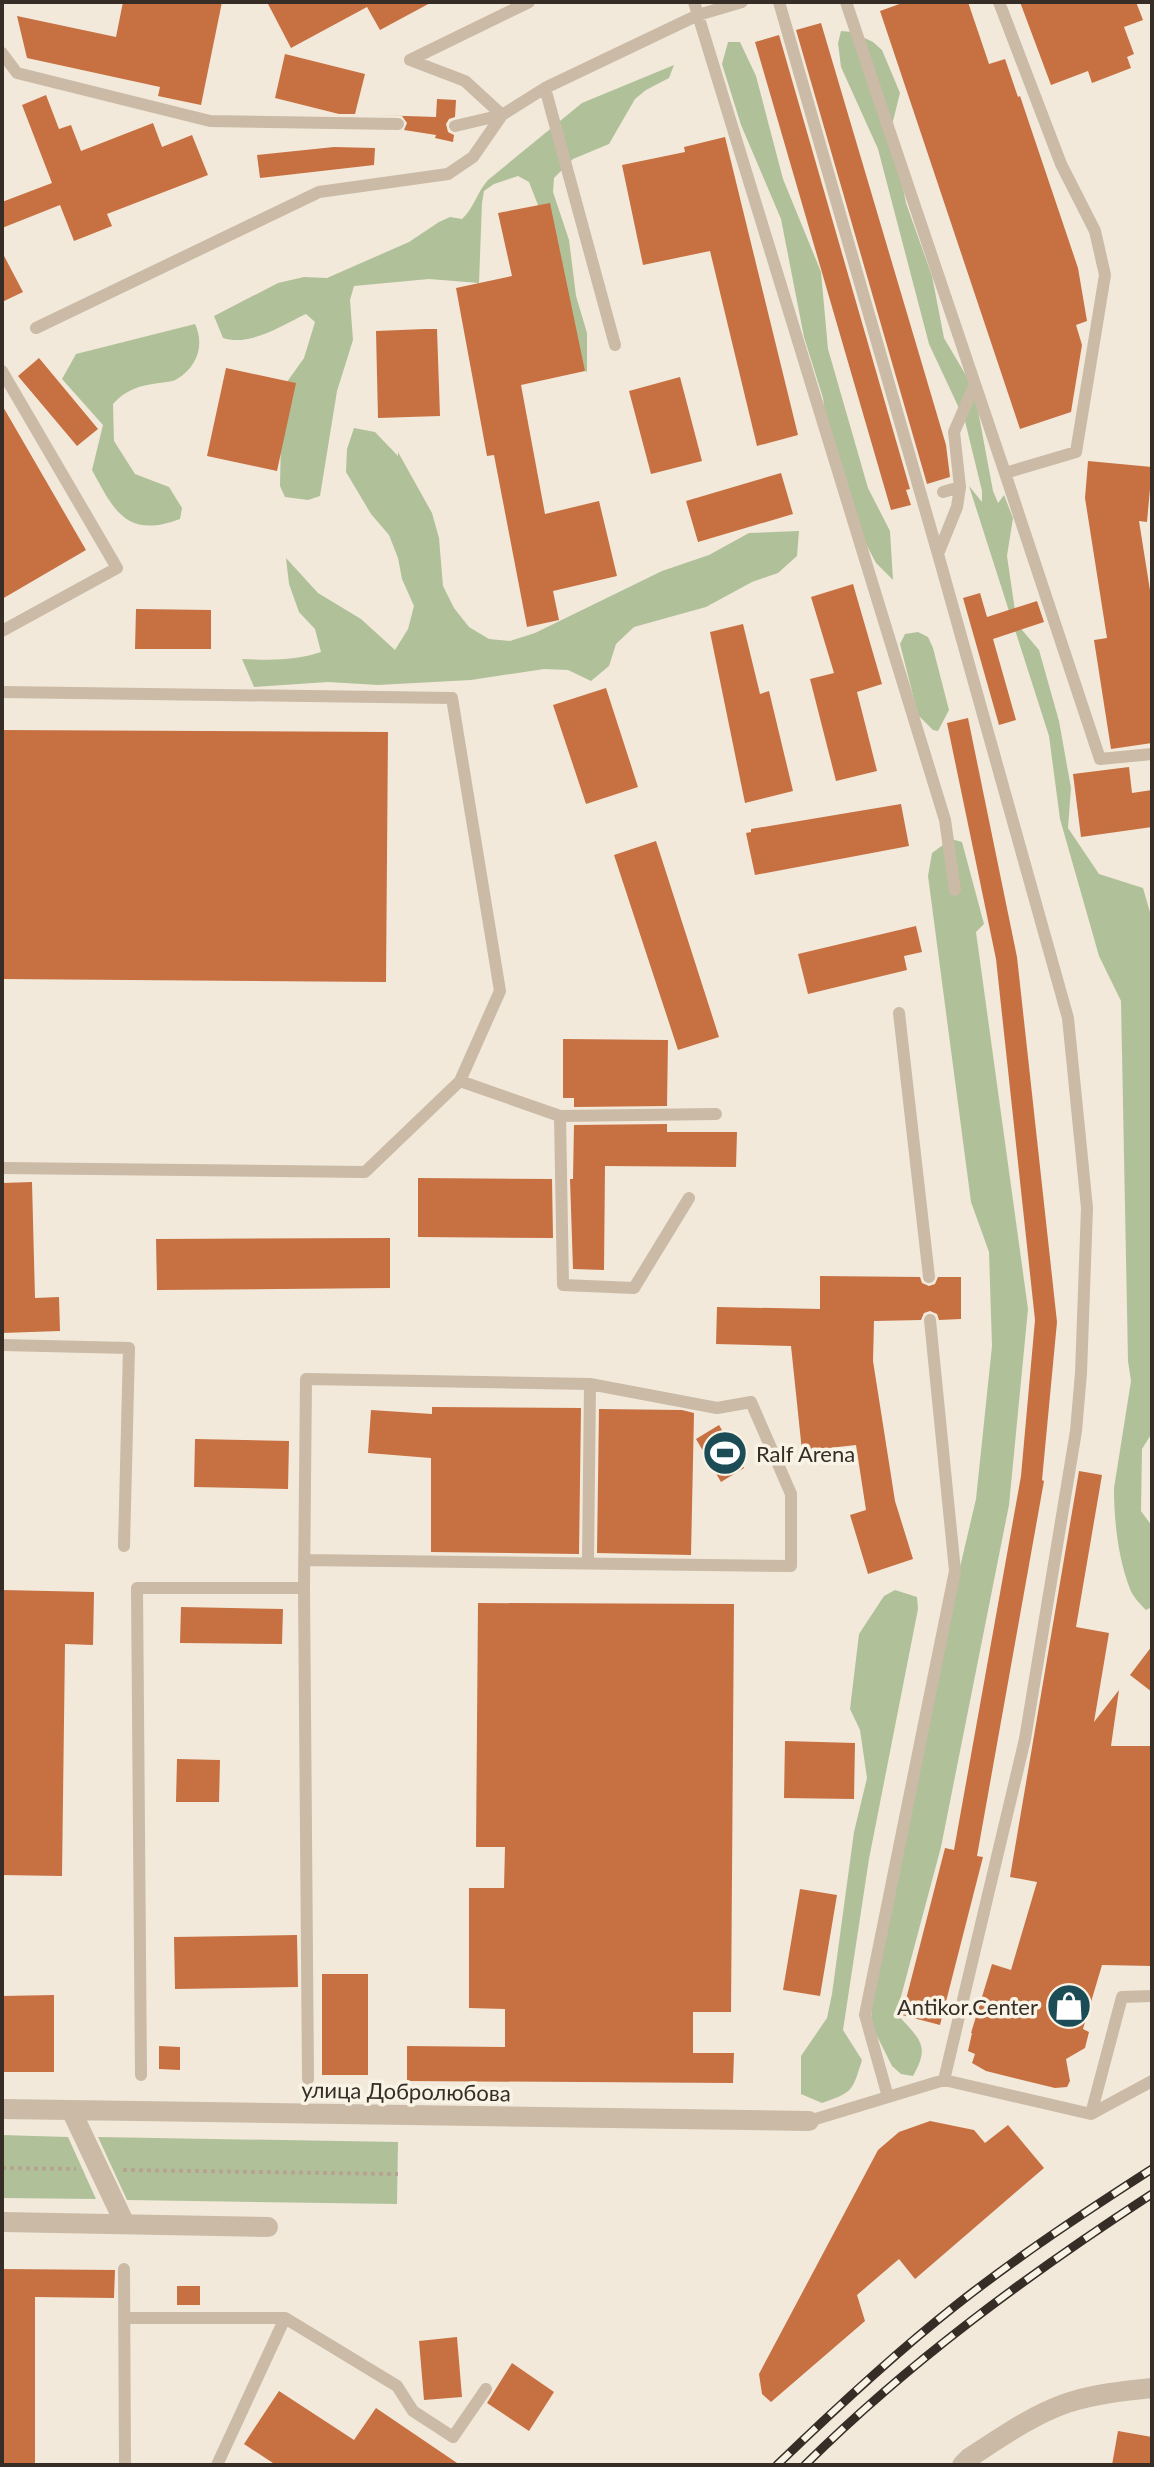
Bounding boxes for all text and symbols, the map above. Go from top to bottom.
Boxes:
sports icon: Ralf Arena [701,1429,749,1477]
place label: Ralf Arena [756,1440,855,1467]
shop icon: Antikor.Center [1045,1982,1093,2030]
place label: Antikor.Center [897,1993,1038,2020]
street label: улица Добролюбова [301,2076,511,2106]

